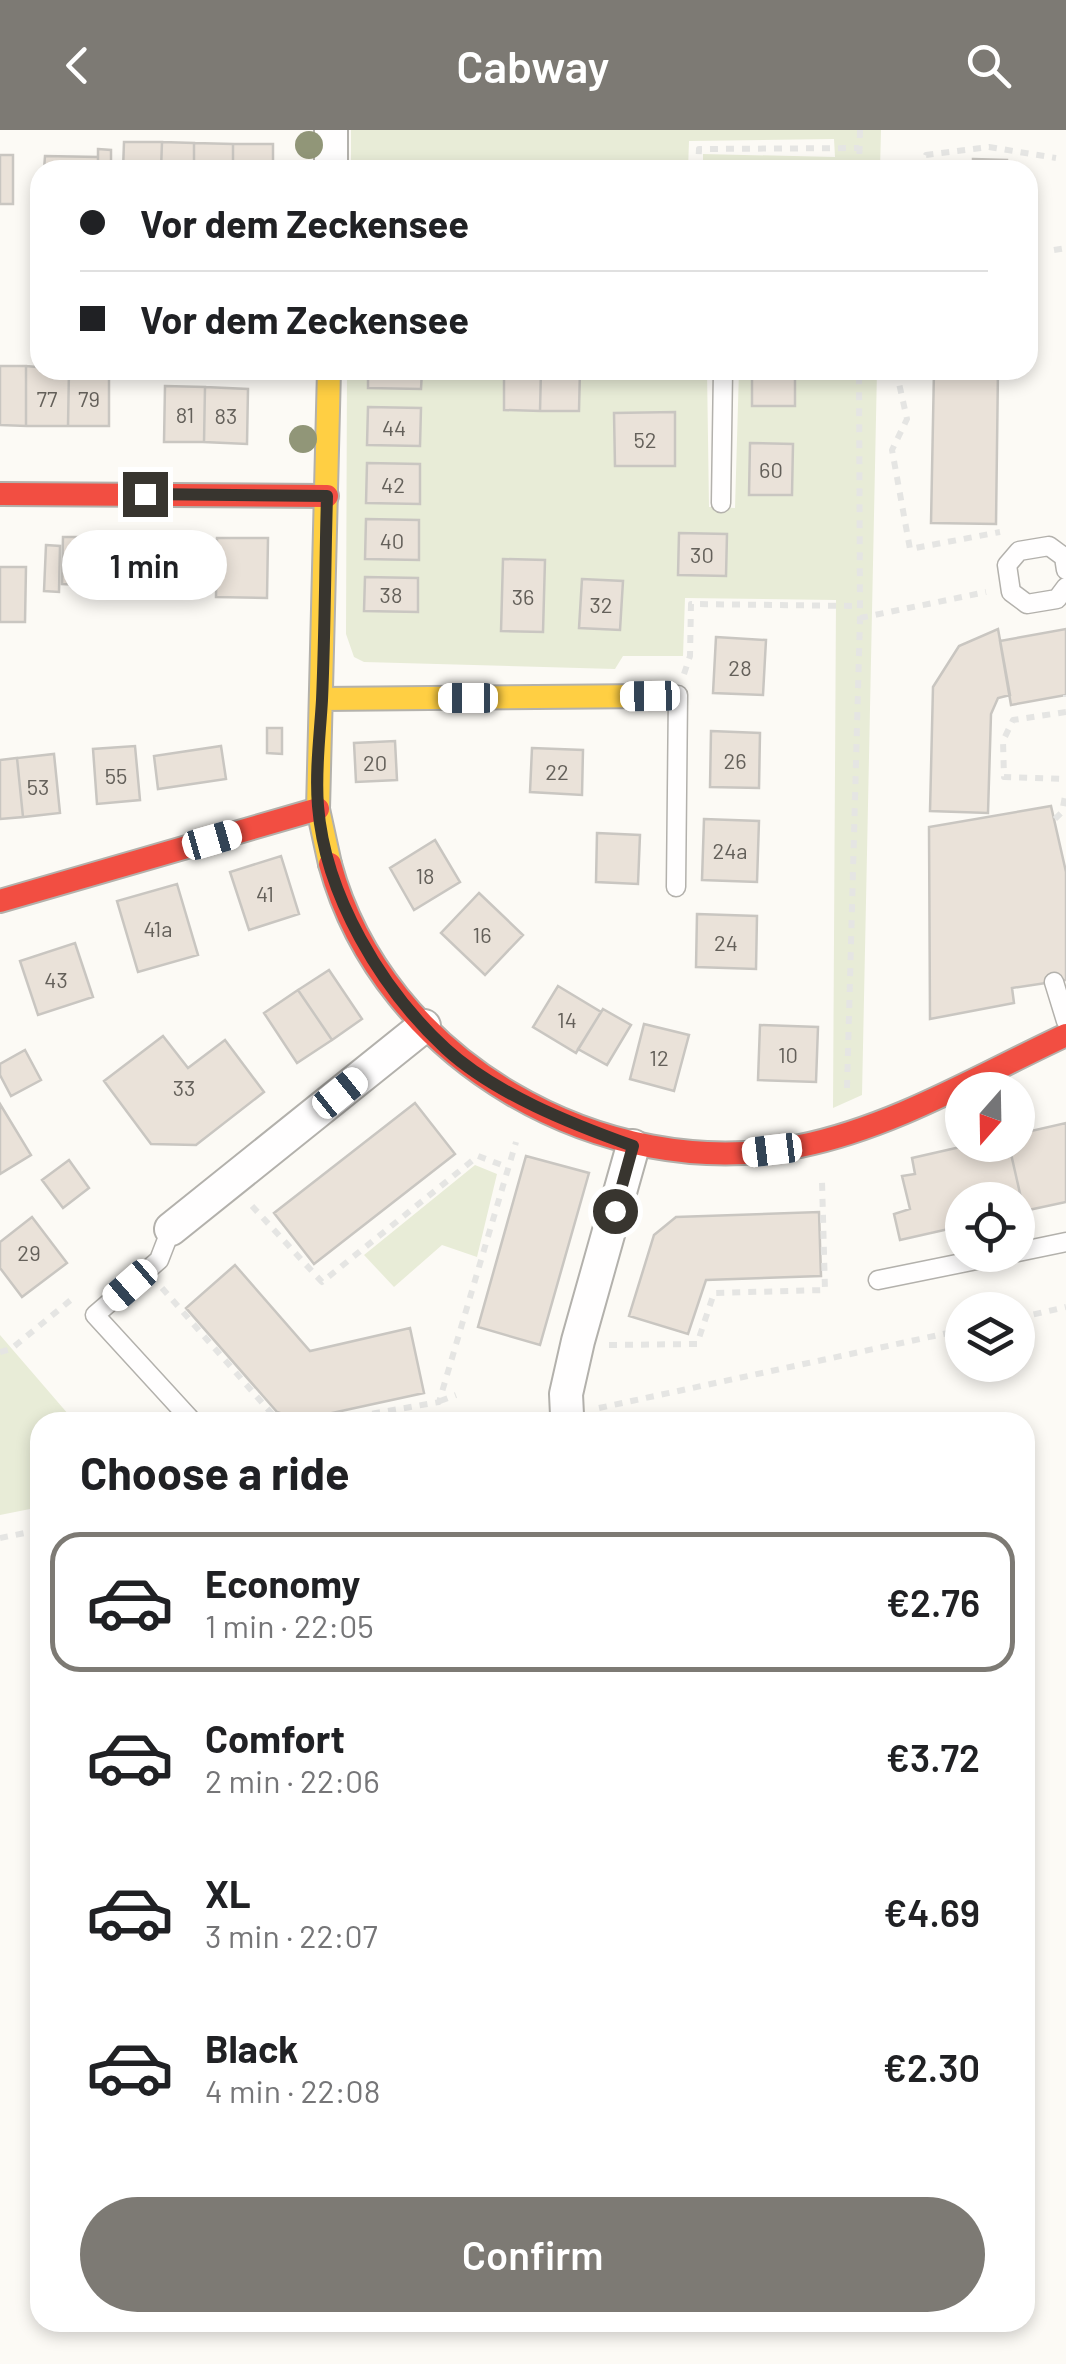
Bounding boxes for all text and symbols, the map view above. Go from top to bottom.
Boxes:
icon: back [50,38,105,93]
text: Cabway [456,38,610,92]
icon: search [961,38,1016,93]
text: Vor dem Zeckensee [140,200,469,246]
text: Vor dem Zeckensee [140,296,469,342]
house number: 77 [37,385,57,411]
house number: 79 [78,385,100,411]
house number: 81 [176,401,194,427]
house number: 83 [215,402,237,428]
house number: 44 [382,414,406,440]
house number: 52 [633,426,657,452]
house number: 60 [759,456,783,482]
house number: 42 [381,471,405,497]
route end [123,472,168,517]
house number: 40 [380,527,404,553]
callout: 1 min [62,529,228,599]
house number: 30 [690,541,714,567]
text: 1 min [110,546,179,584]
house number: 38 [380,581,402,607]
house number: 36 [512,583,534,609]
house number: 32 [589,591,613,617]
house number: 28 [728,654,752,680]
car [620,680,680,712]
car [438,683,498,713]
house number: 26 [723,747,747,773]
house number: 20 [363,749,387,775]
house number: 22 [545,758,569,784]
house number: 55 [105,762,127,788]
house number: 53 [27,773,49,799]
car [179,817,245,863]
house number: 24a [712,837,748,863]
house number: 18 [415,862,435,888]
house number: 41 [256,880,274,906]
house number: 41a [143,915,173,941]
house number: 16 [472,921,492,947]
house number: 24 [714,929,738,955]
house number: 43 [44,966,68,992]
house number: 14 [557,1006,577,1032]
house number: 10 [778,1041,798,1067]
house number: 12 [649,1044,669,1070]
car [307,1062,373,1124]
north arrow [945,1072,1035,1162]
map controls [945,1072,1035,1382]
house number: 33 [173,1074,195,1100]
car [740,1131,804,1169]
button: locate [945,1182,1035,1272]
route start [593,1189,638,1234]
house number: 29 [17,1239,41,1265]
car [98,1254,162,1316]
button: layers [945,1292,1035,1382]
text: Choose a ride [80,1445,350,1499]
icon: car [85,1557,175,1647]
text: Economy [205,1560,360,1606]
text: €2.76 [886,1579,980,1625]
text: 1 min · 22:05 [205,1606,374,1644]
icon: car [85,1712,175,1802]
text: Comfort [205,1715,345,1761]
text: €3.72 [886,1734,980,1780]
text: 2 min · 22:06 [205,1761,380,1799]
icon: car [85,1867,175,1957]
text: XL [205,1870,251,1916]
text: €4.69 [883,1889,980,1935]
text: 3 min · 22:07 [205,1916,378,1954]
icon: car [85,2022,175,2112]
text: Black [205,2025,299,2071]
text: €2.30 [883,2044,980,2090]
text: 4 min · 22:08 [205,2071,380,2109]
button: Confirm [80,2197,985,2312]

